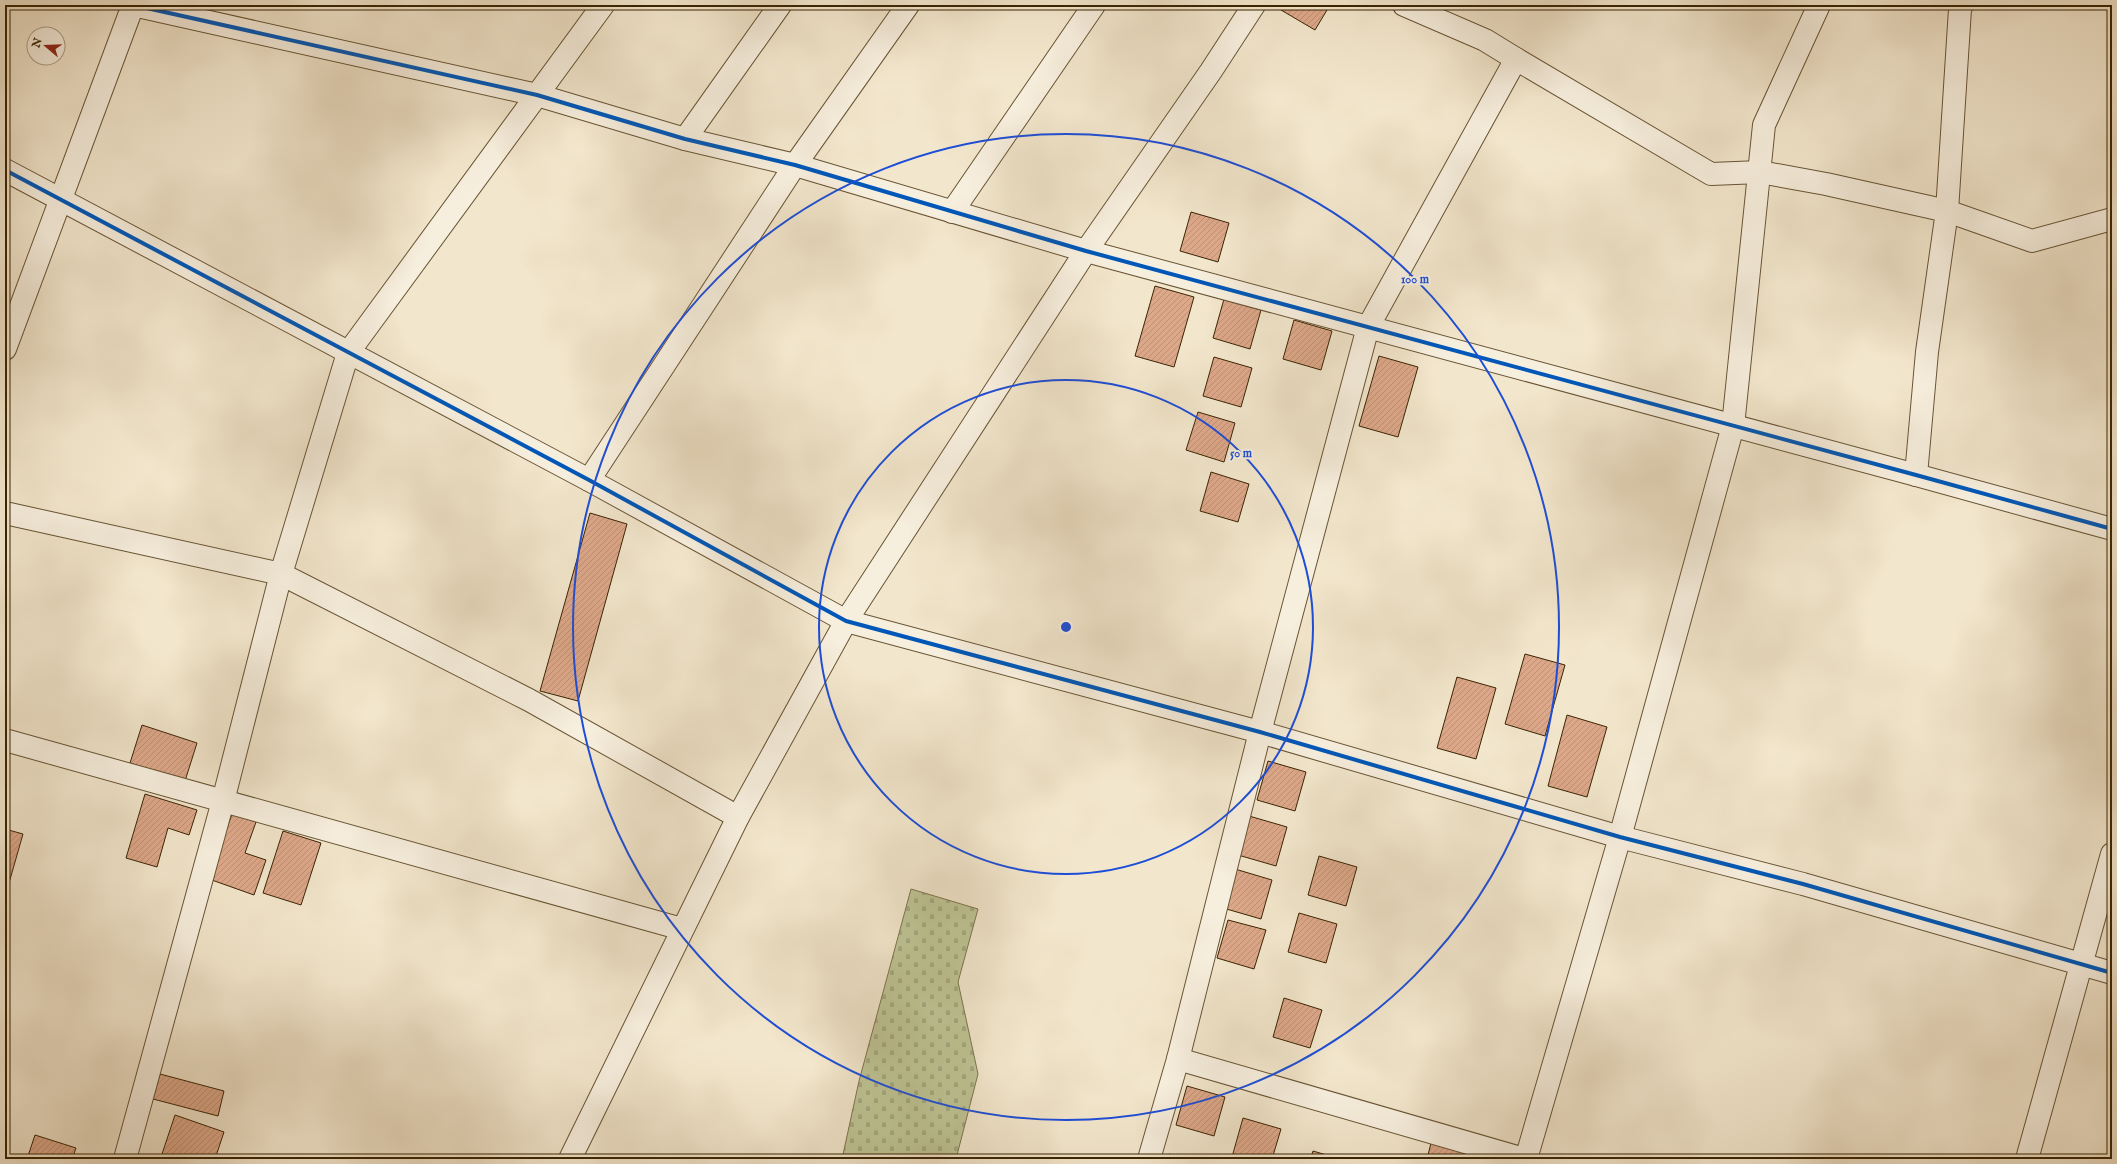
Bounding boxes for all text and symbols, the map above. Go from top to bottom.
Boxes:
north arrow [26,26,66,66]
text: N [29,36,46,51]
text: 100 m [1401,272,1430,287]
text: 50 m [1230,446,1253,461]
centre of rings [1059,620,1073,634]

